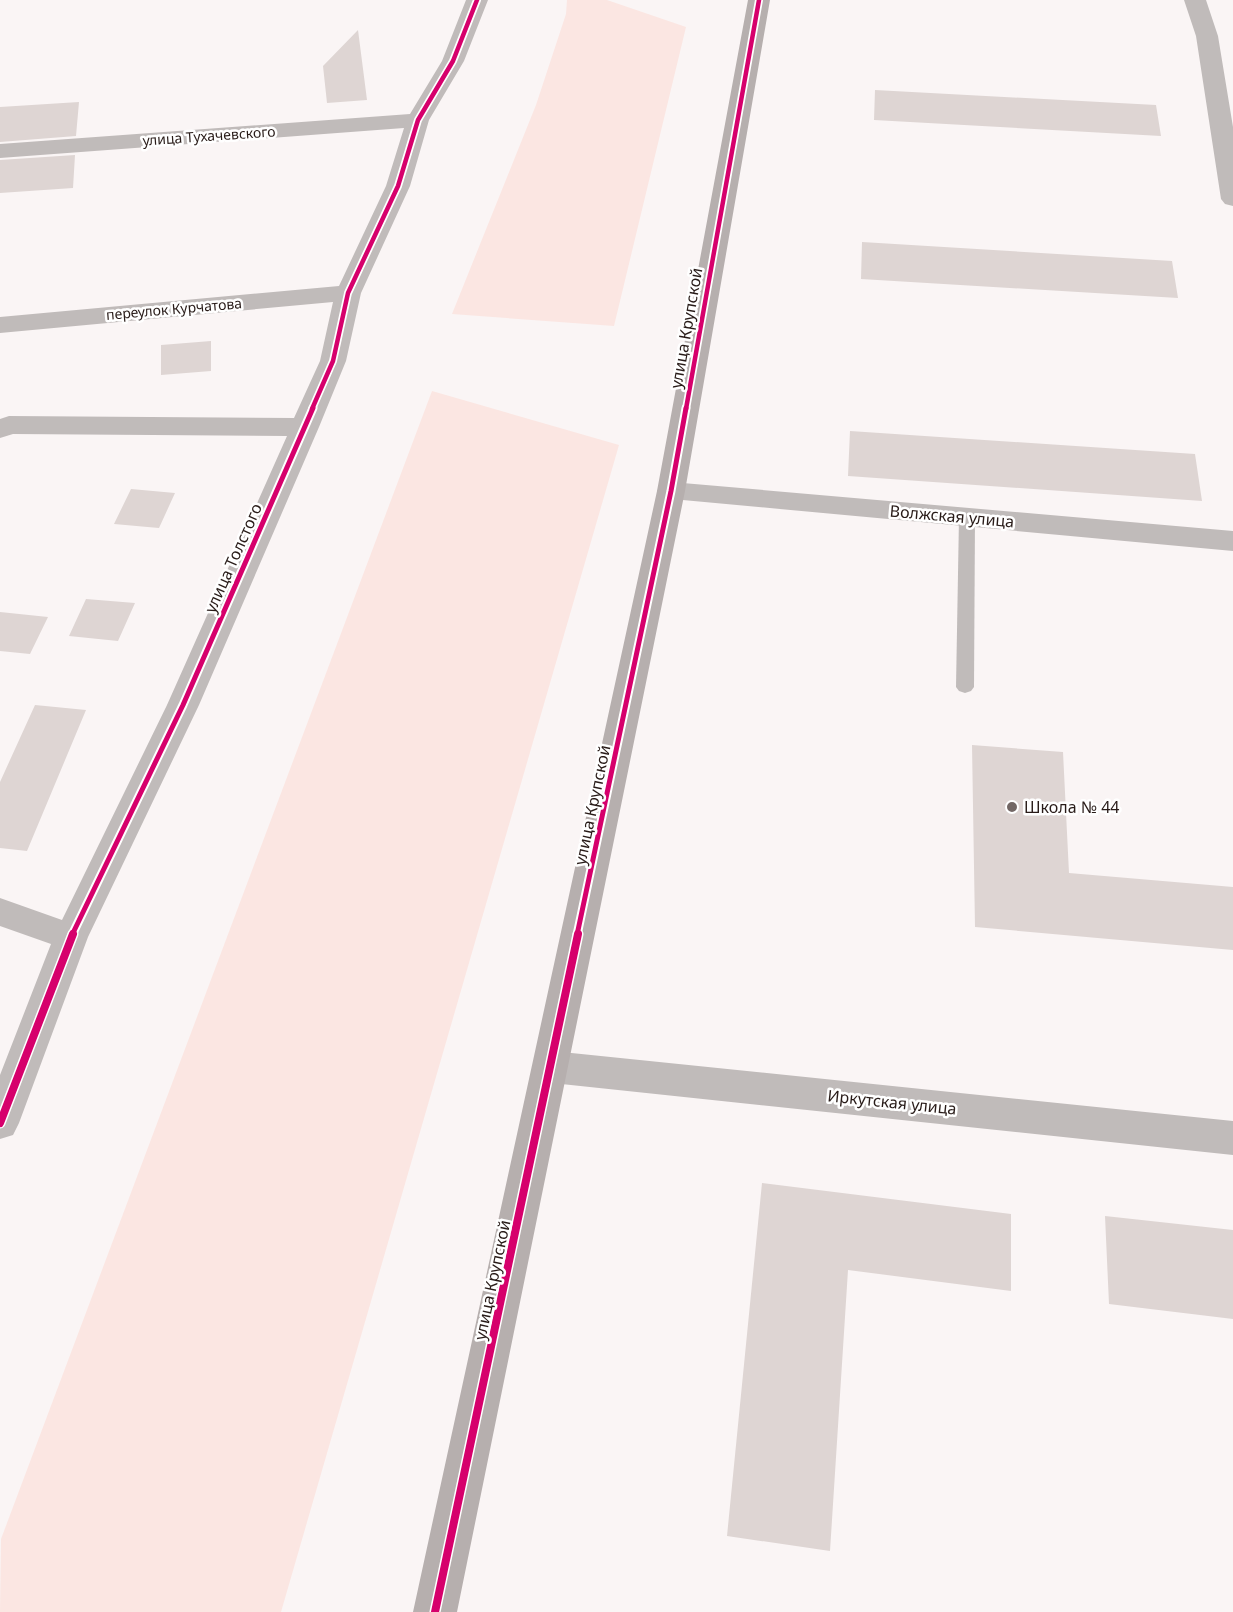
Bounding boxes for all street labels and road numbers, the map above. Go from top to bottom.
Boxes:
street label: улица Тухачевского [142,121,276,150]
street label: улица Крупской [665,266,707,390]
street label: переулок Курчатова [105,293,243,324]
street label: улица Толстого [199,500,267,616]
street label: Волжская улица [889,500,1015,532]
street label: улица Крупской [569,743,615,867]
street label: Иркутская улица [826,1084,958,1120]
street label: улица Крупской [469,1218,515,1342]

